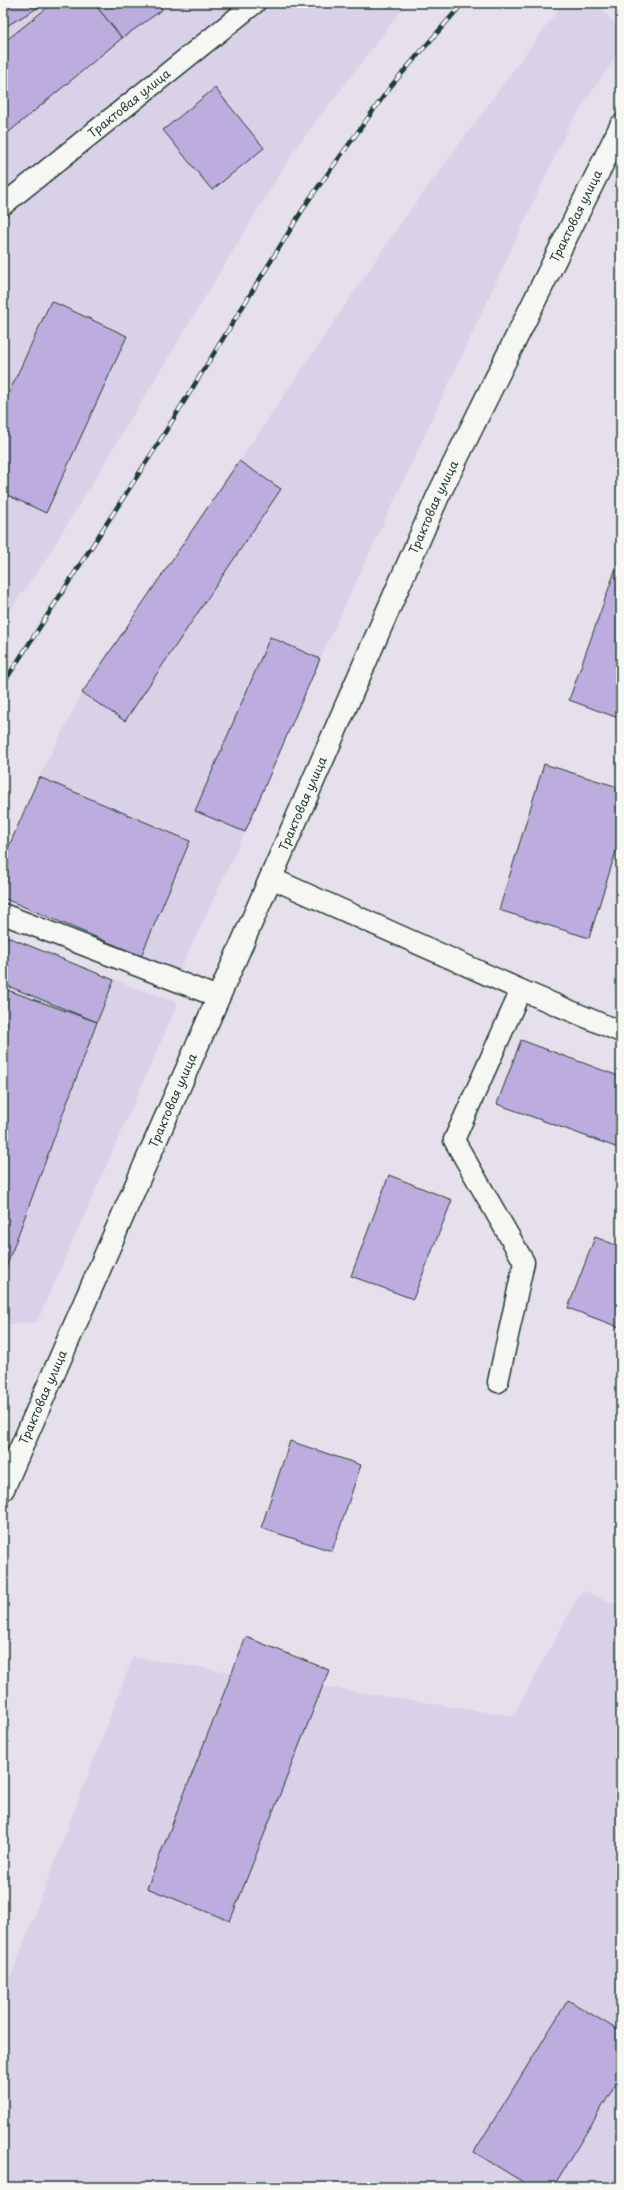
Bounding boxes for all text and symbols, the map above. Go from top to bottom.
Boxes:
street label: Трактовая улица [84,64,174,142]
street label: Трактовая улица [545,166,606,265]
street label: Трактовая улица [404,457,462,557]
street label: Трактовая улица [274,753,331,853]
street label: Трактовая улица [144,1050,201,1150]
street label: Трактовая улица [14,1347,71,1447]

